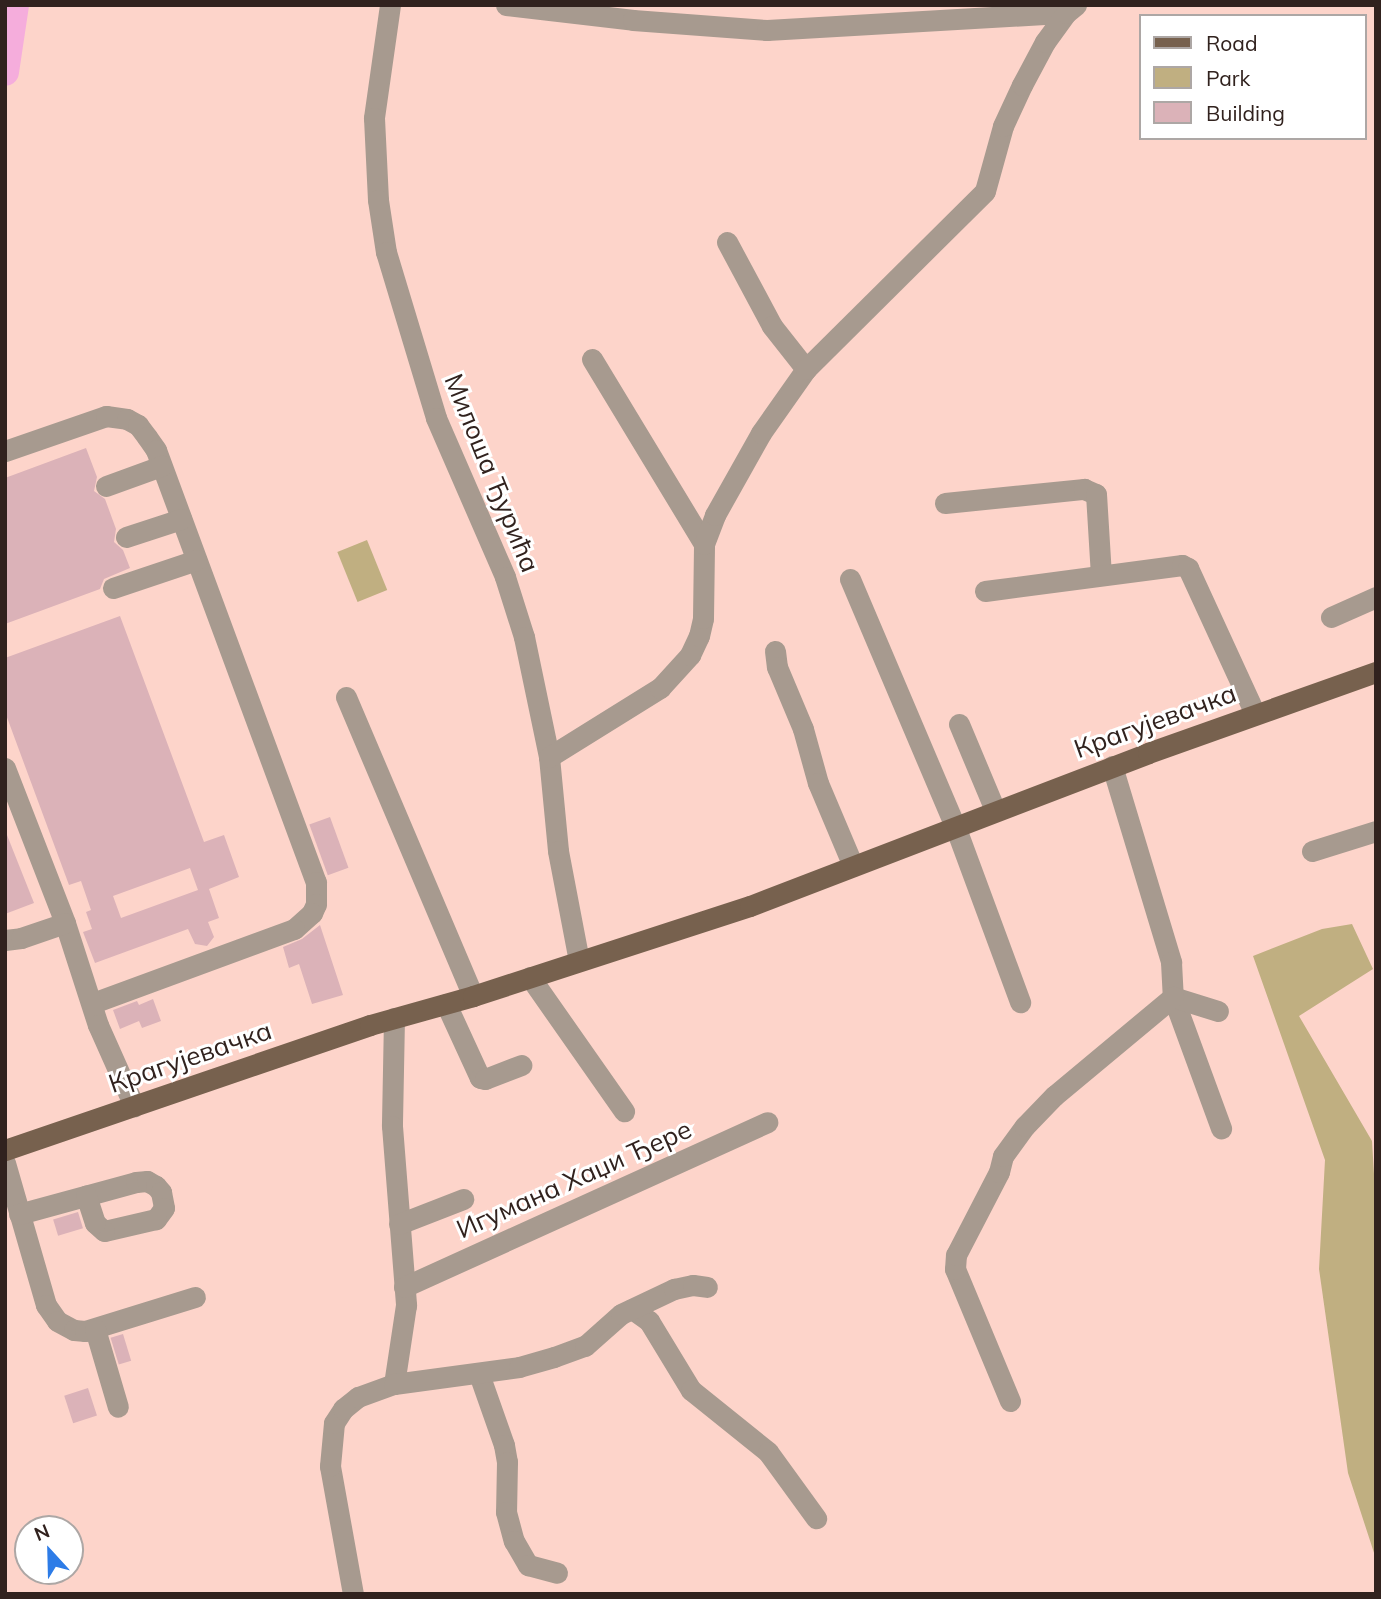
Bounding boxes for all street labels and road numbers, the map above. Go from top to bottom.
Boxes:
street label: Милоша Ђурића [438,369,546,577]
street label: Крагујевачка [1070,677,1240,765]
street label: Крагујевачка [104,1015,276,1099]
street label: Игумана Хаџи Ђере [452,1113,696,1245]

